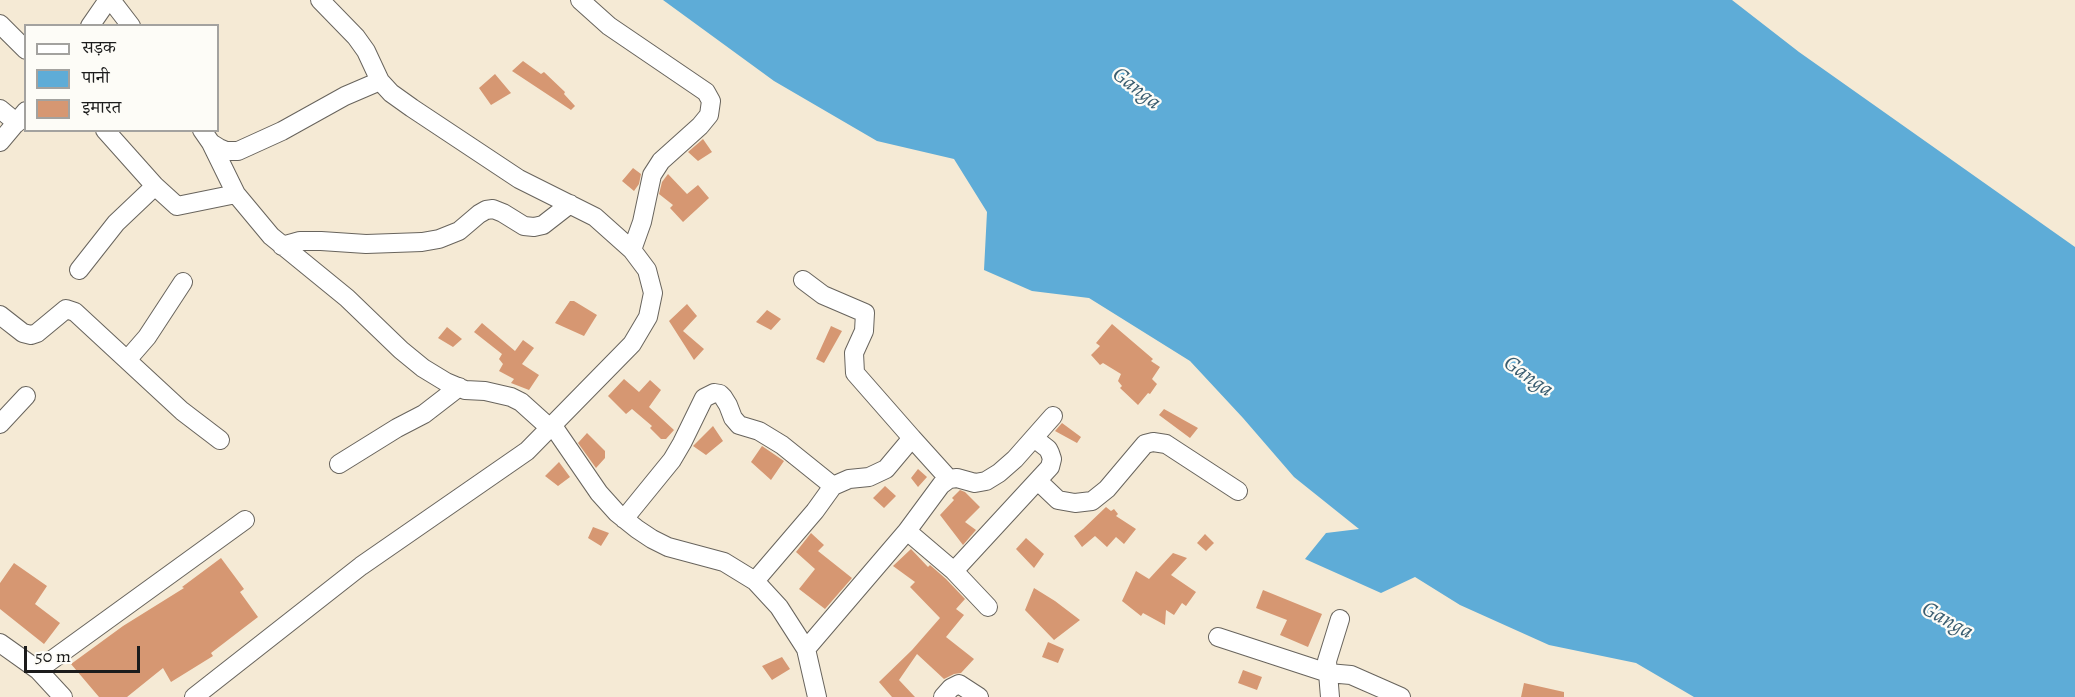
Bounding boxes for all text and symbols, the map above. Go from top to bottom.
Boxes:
legend [24,24,219,132]
text: सड़क [82,35,116,59]
water label: Ganga [1106,62,1166,116]
text: पानी [82,65,109,89]
text: इमारत [82,95,121,119]
water label: Ganga [1498,351,1558,403]
water label: Ganga [1917,596,1977,646]
scale bar [27,634,142,672]
text: 50 m [35,644,71,668]

